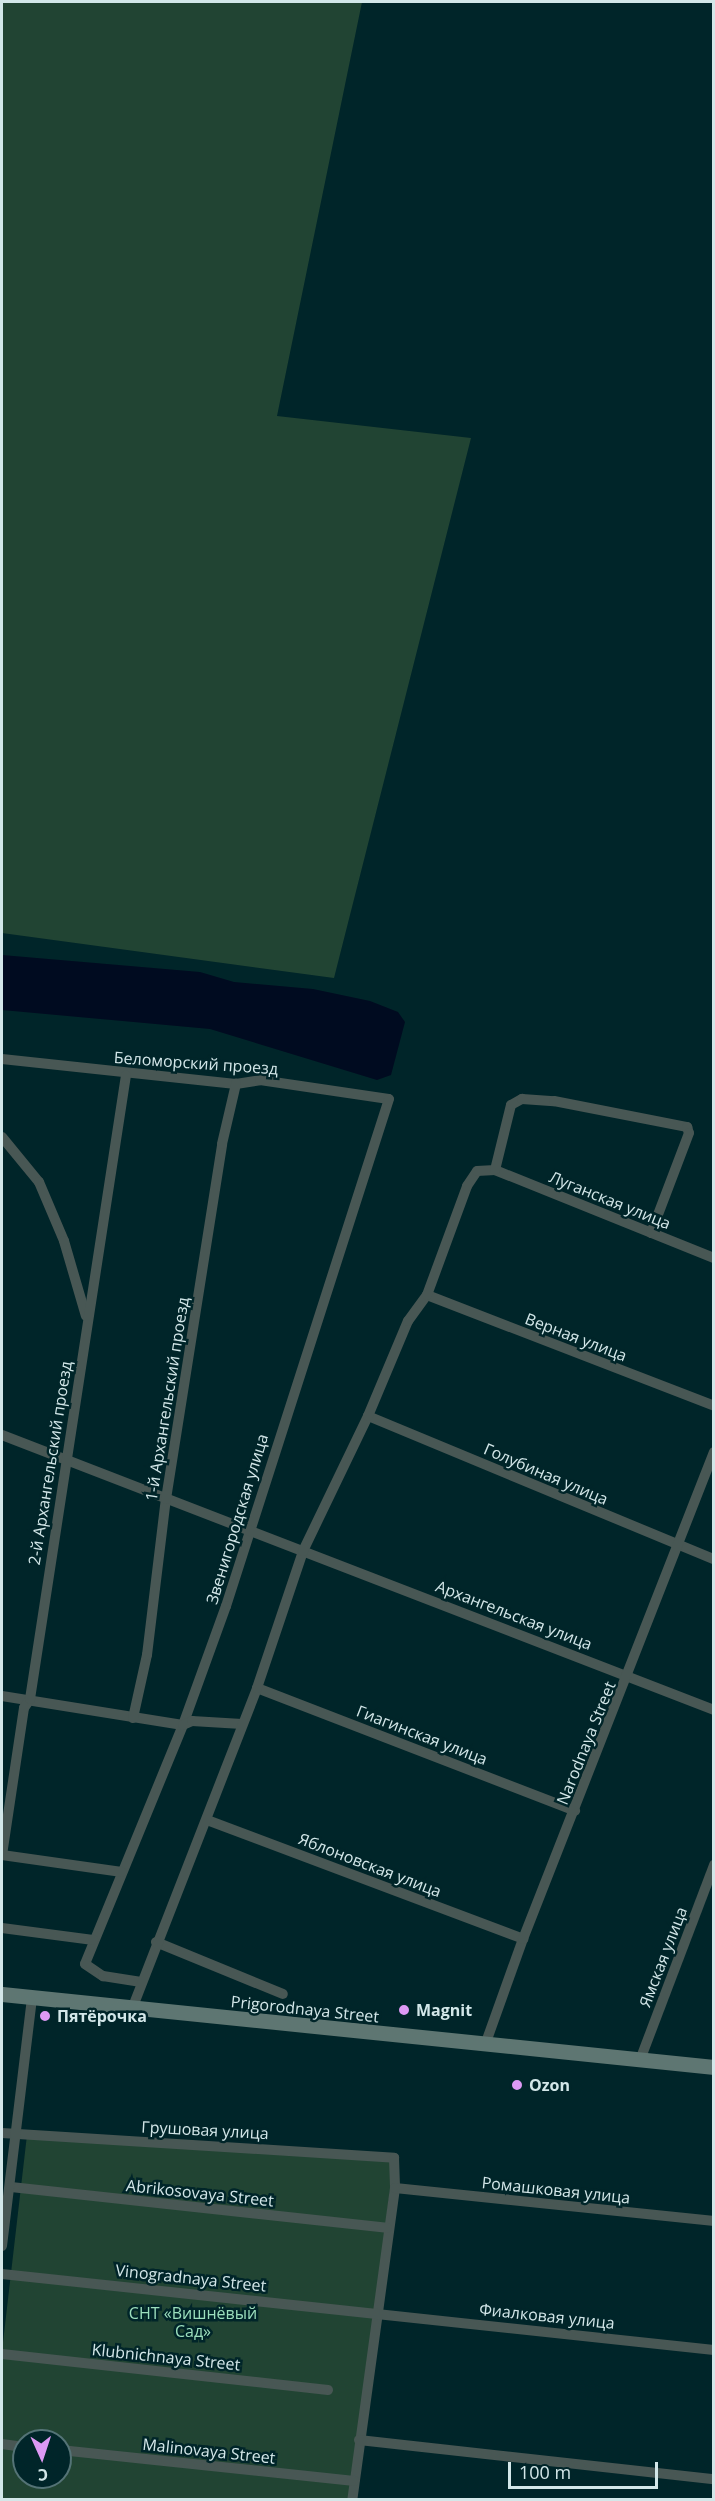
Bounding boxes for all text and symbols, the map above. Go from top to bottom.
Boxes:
street label: Беломорский проезд [113,1048,279,1078]
street label: Луганская улица [546,1167,674,1233]
street label: 1-й Архангельский проезд [141,1296,193,1502]
street label: Верная улица [522,1309,630,1365]
street label: 2-й Архангельский проезд [24,1360,76,1566]
street label: Звенигородская улица [202,1432,272,1606]
street label: Голубиная улица [481,1439,611,1509]
street label: Архангельская улица [433,1576,595,1654]
street label: Narodnaya Street [552,1679,620,1807]
street label: Гиагинская улица [354,1701,490,1769]
street label: Яблоновская улица [296,1829,444,1901]
street label: Ямская улица [635,1904,691,2010]
street label: Prigorodnaya Street [230,1992,380,2026]
place label: Magnit [416,2000,472,2020]
marker: Magnit [397,2003,411,2017]
place label: Пятёрочка [57,2006,147,2026]
marker: Пятёрочка [38,2009,52,2023]
place label: Ozon [529,2075,570,2095]
marker: Ozon [510,2078,524,2092]
street label: Грушовая улица [141,2117,269,2143]
street label: Ромашковая улица [481,2173,631,2207]
street label: Abrikosovaya Street [125,2176,275,2210]
street label: Vinogradnaya Street [115,2261,267,2295]
street label: Фиалковая улица [478,2299,616,2333]
park label: СНТ «Вишнёвый Cад» [129,2303,257,2341]
street label: Klubnichnaya Street [91,2340,241,2374]
north arrow [12,2429,72,2489]
street label: Malinovaya Street [142,2434,276,2468]
scale bar [511,2450,661,2488]
text: 100 m [519,2460,571,2484]
text: С [37,2464,49,2486]

